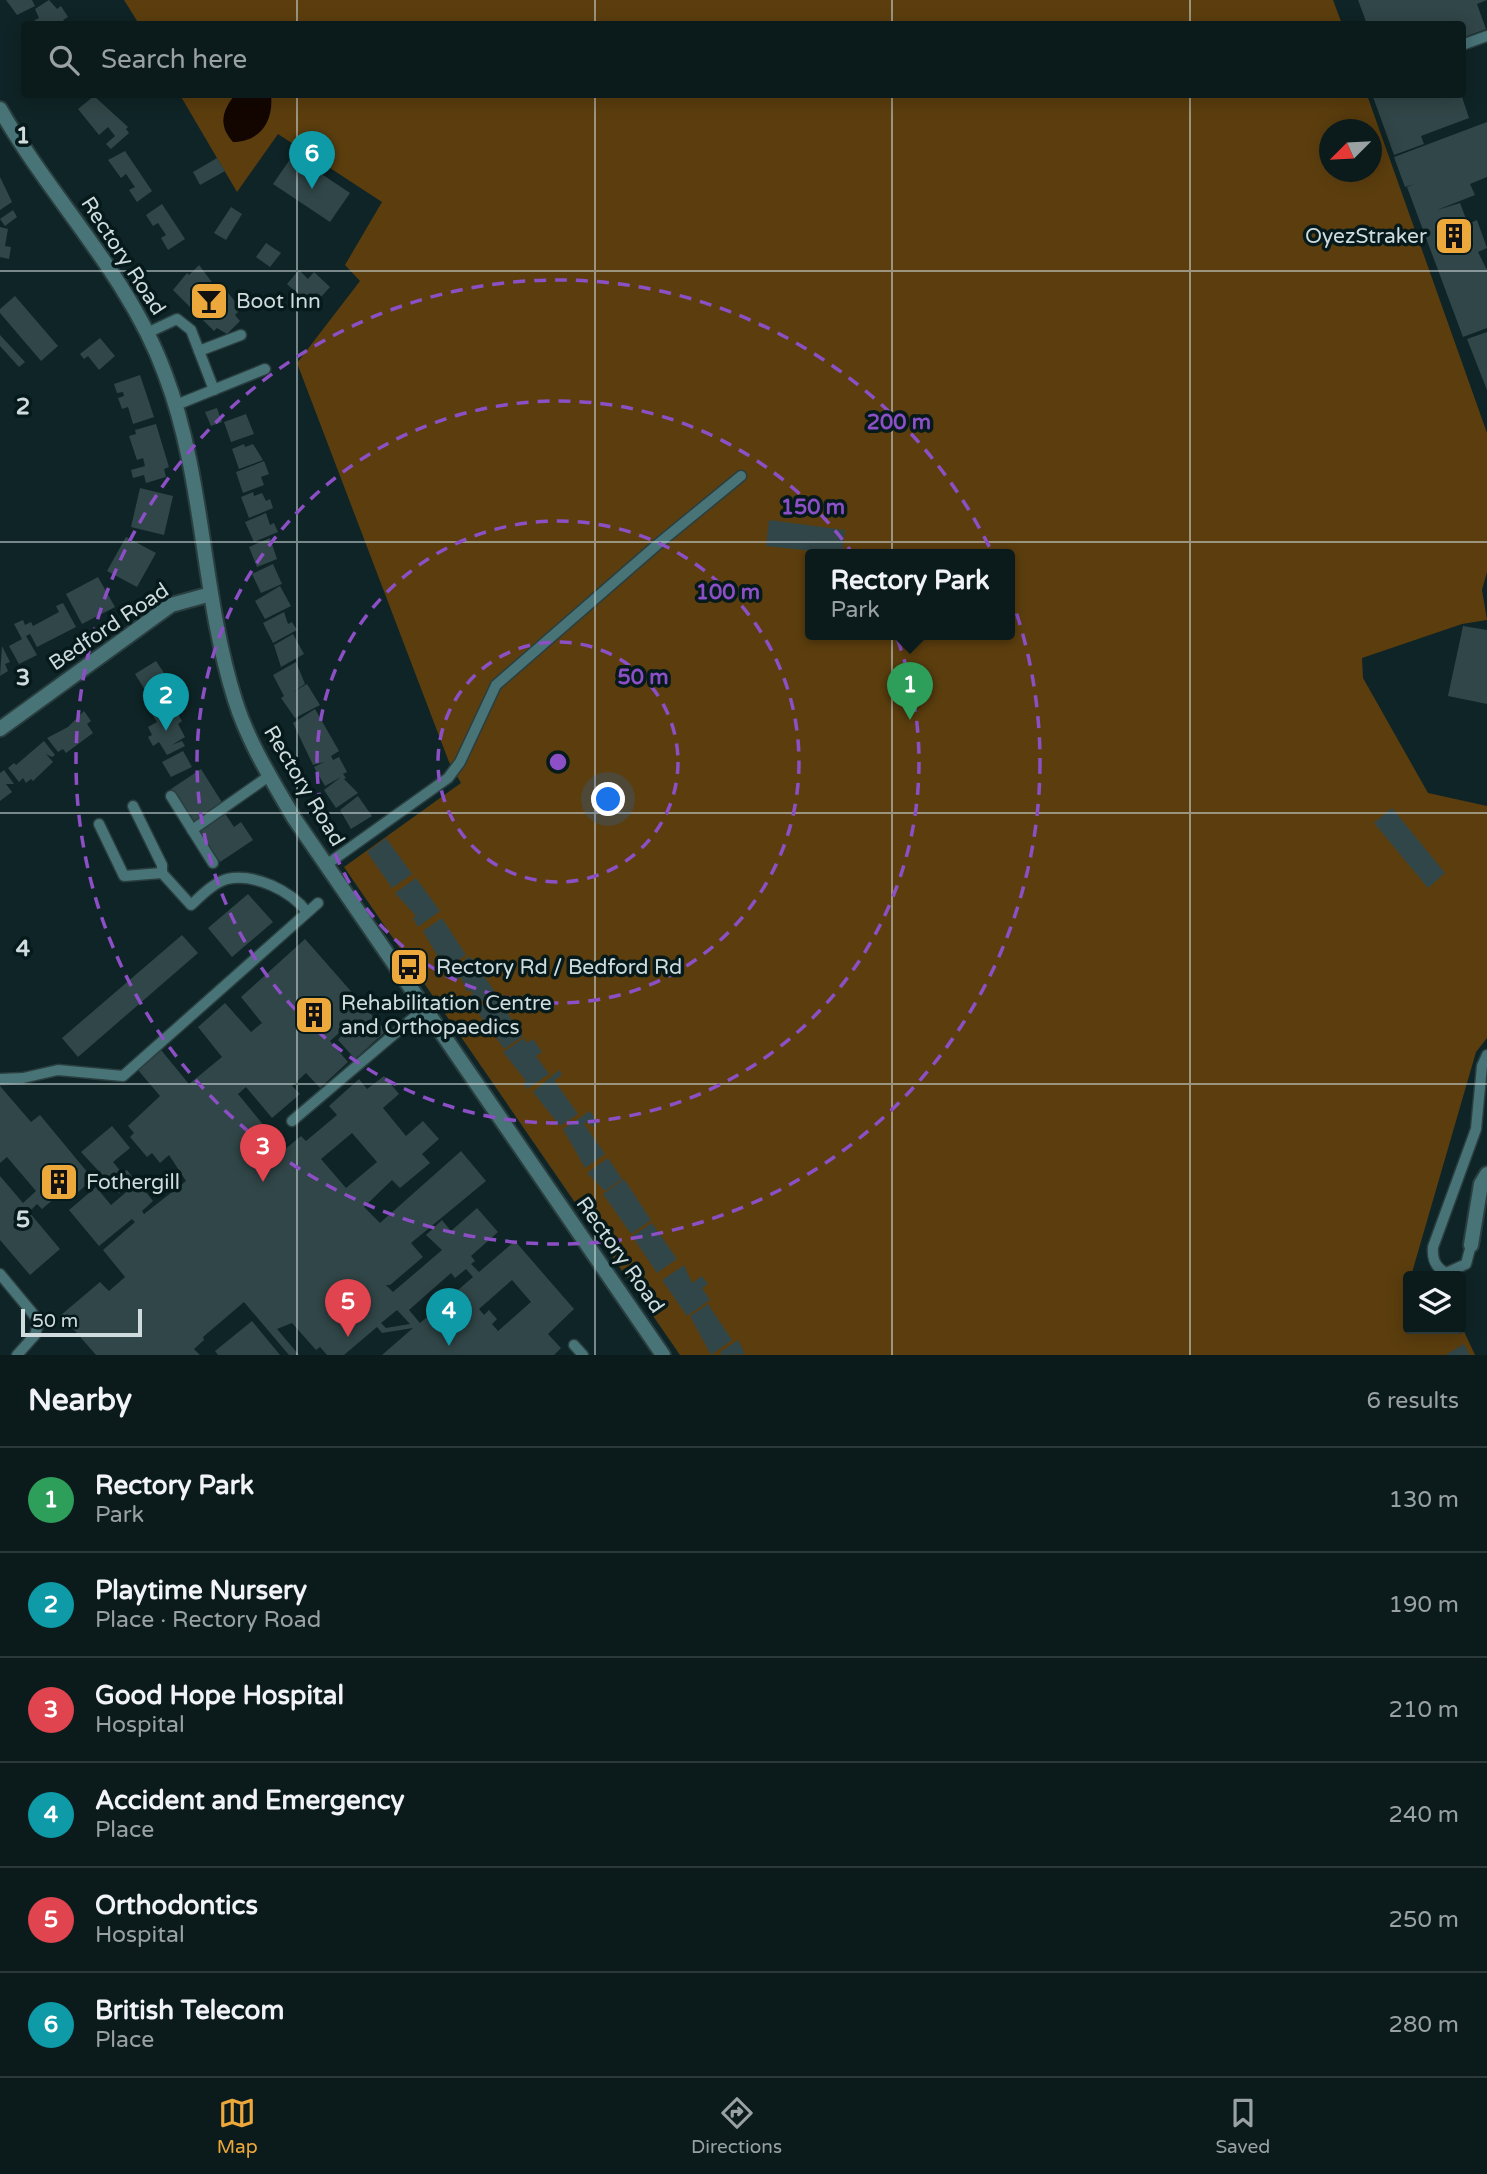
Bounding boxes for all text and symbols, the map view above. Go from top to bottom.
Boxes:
search box [21,21,1466,98]
icon: search [45,41,83,79]
text: Search here [101,44,247,75]
north arrow [1319,119,1382,182]
text: 1 [16,122,30,150]
pin: 6 [289,131,335,189]
street label: Rectory Road [75,192,171,320]
building icon: OyezStraker [1433,215,1475,257]
place label: OyezStraker [1305,224,1427,249]
bar icon: Boot Inn [188,280,230,322]
place label: Boot Inn [236,289,321,314]
text: 2 [16,393,30,421]
text: 200 m [867,410,931,435]
text: 150 m [781,495,845,520]
popup [805,549,1015,640]
text: Rectory Park [831,565,989,596]
street label: Bedford Road [44,578,174,676]
text: 100 m [696,580,760,605]
text: Park [831,596,880,624]
pin: 1 [887,662,933,720]
text: 3 [16,664,30,692]
text: 50 m [617,665,669,690]
pin: 2 [143,673,189,731]
street label: Rectory Road [258,721,350,851]
centre of rings [546,750,570,774]
your location [591,782,625,816]
text: 4 [16,935,31,963]
bus stop icon: Rectory Rd / Bedford Rd [388,946,430,988]
place label: Rectory Rd / Bedford Rd [436,955,682,980]
place label: Rehabilitation Centre and Orthopaedics [341,991,552,1040]
building icon: Rehabilitation Centre and Orthopaedics [293,994,335,1036]
pin: 3 [240,1124,286,1182]
building icon: Fothergill [38,1161,80,1203]
place label: Fothergill [86,1170,180,1195]
street label: Rectory Road [571,1192,669,1318]
text: 5 [16,1206,30,1234]
map controls [1403,1271,1466,1334]
button: layers [1403,1271,1466,1334]
pin: 5 [325,1279,371,1337]
pin: 4 [426,1288,472,1346]
scale bar [21,1306,142,1338]
text: 50 m [32,1310,78,1332]
text: Nearby [28,1382,132,1419]
text: 6 results [1366,1387,1459,1415]
text: Rectory Park [95,1470,254,1501]
text: 1 [44,1486,58,1514]
text: 130 m [1389,1486,1459,1514]
text: Park [95,1501,144,1529]
text: Playtime Nursery [95,1575,307,1606]
text: 2 [44,1591,58,1619]
text: 190 m [1389,1591,1459,1619]
text: Place · Rectory Road [95,1606,321,1634]
text: Good Hope Hospital [95,1680,344,1711]
text: 3 [44,1696,58,1724]
text: 210 m [1389,1696,1459,1724]
text: Hospital [95,1711,185,1739]
text: Accident and Emergency [95,1785,404,1816]
text: 4 [44,1801,58,1829]
text: 240 m [1389,1801,1459,1829]
text: Place [95,1816,154,1844]
text: Orthodontics [95,1890,258,1921]
text: 5 [44,1906,58,1934]
text: 250 m [1389,1906,1459,1934]
text: Hospital [95,1921,185,1949]
text: British Telecom [95,1995,284,2026]
text: 6 [44,2011,58,2039]
text: 280 m [1389,2011,1459,2039]
text: Place [95,2026,154,2054]
tab: Map [217,2094,258,2158]
tab: Directions [691,2094,782,2158]
tab: Saved [1215,2094,1270,2158]

